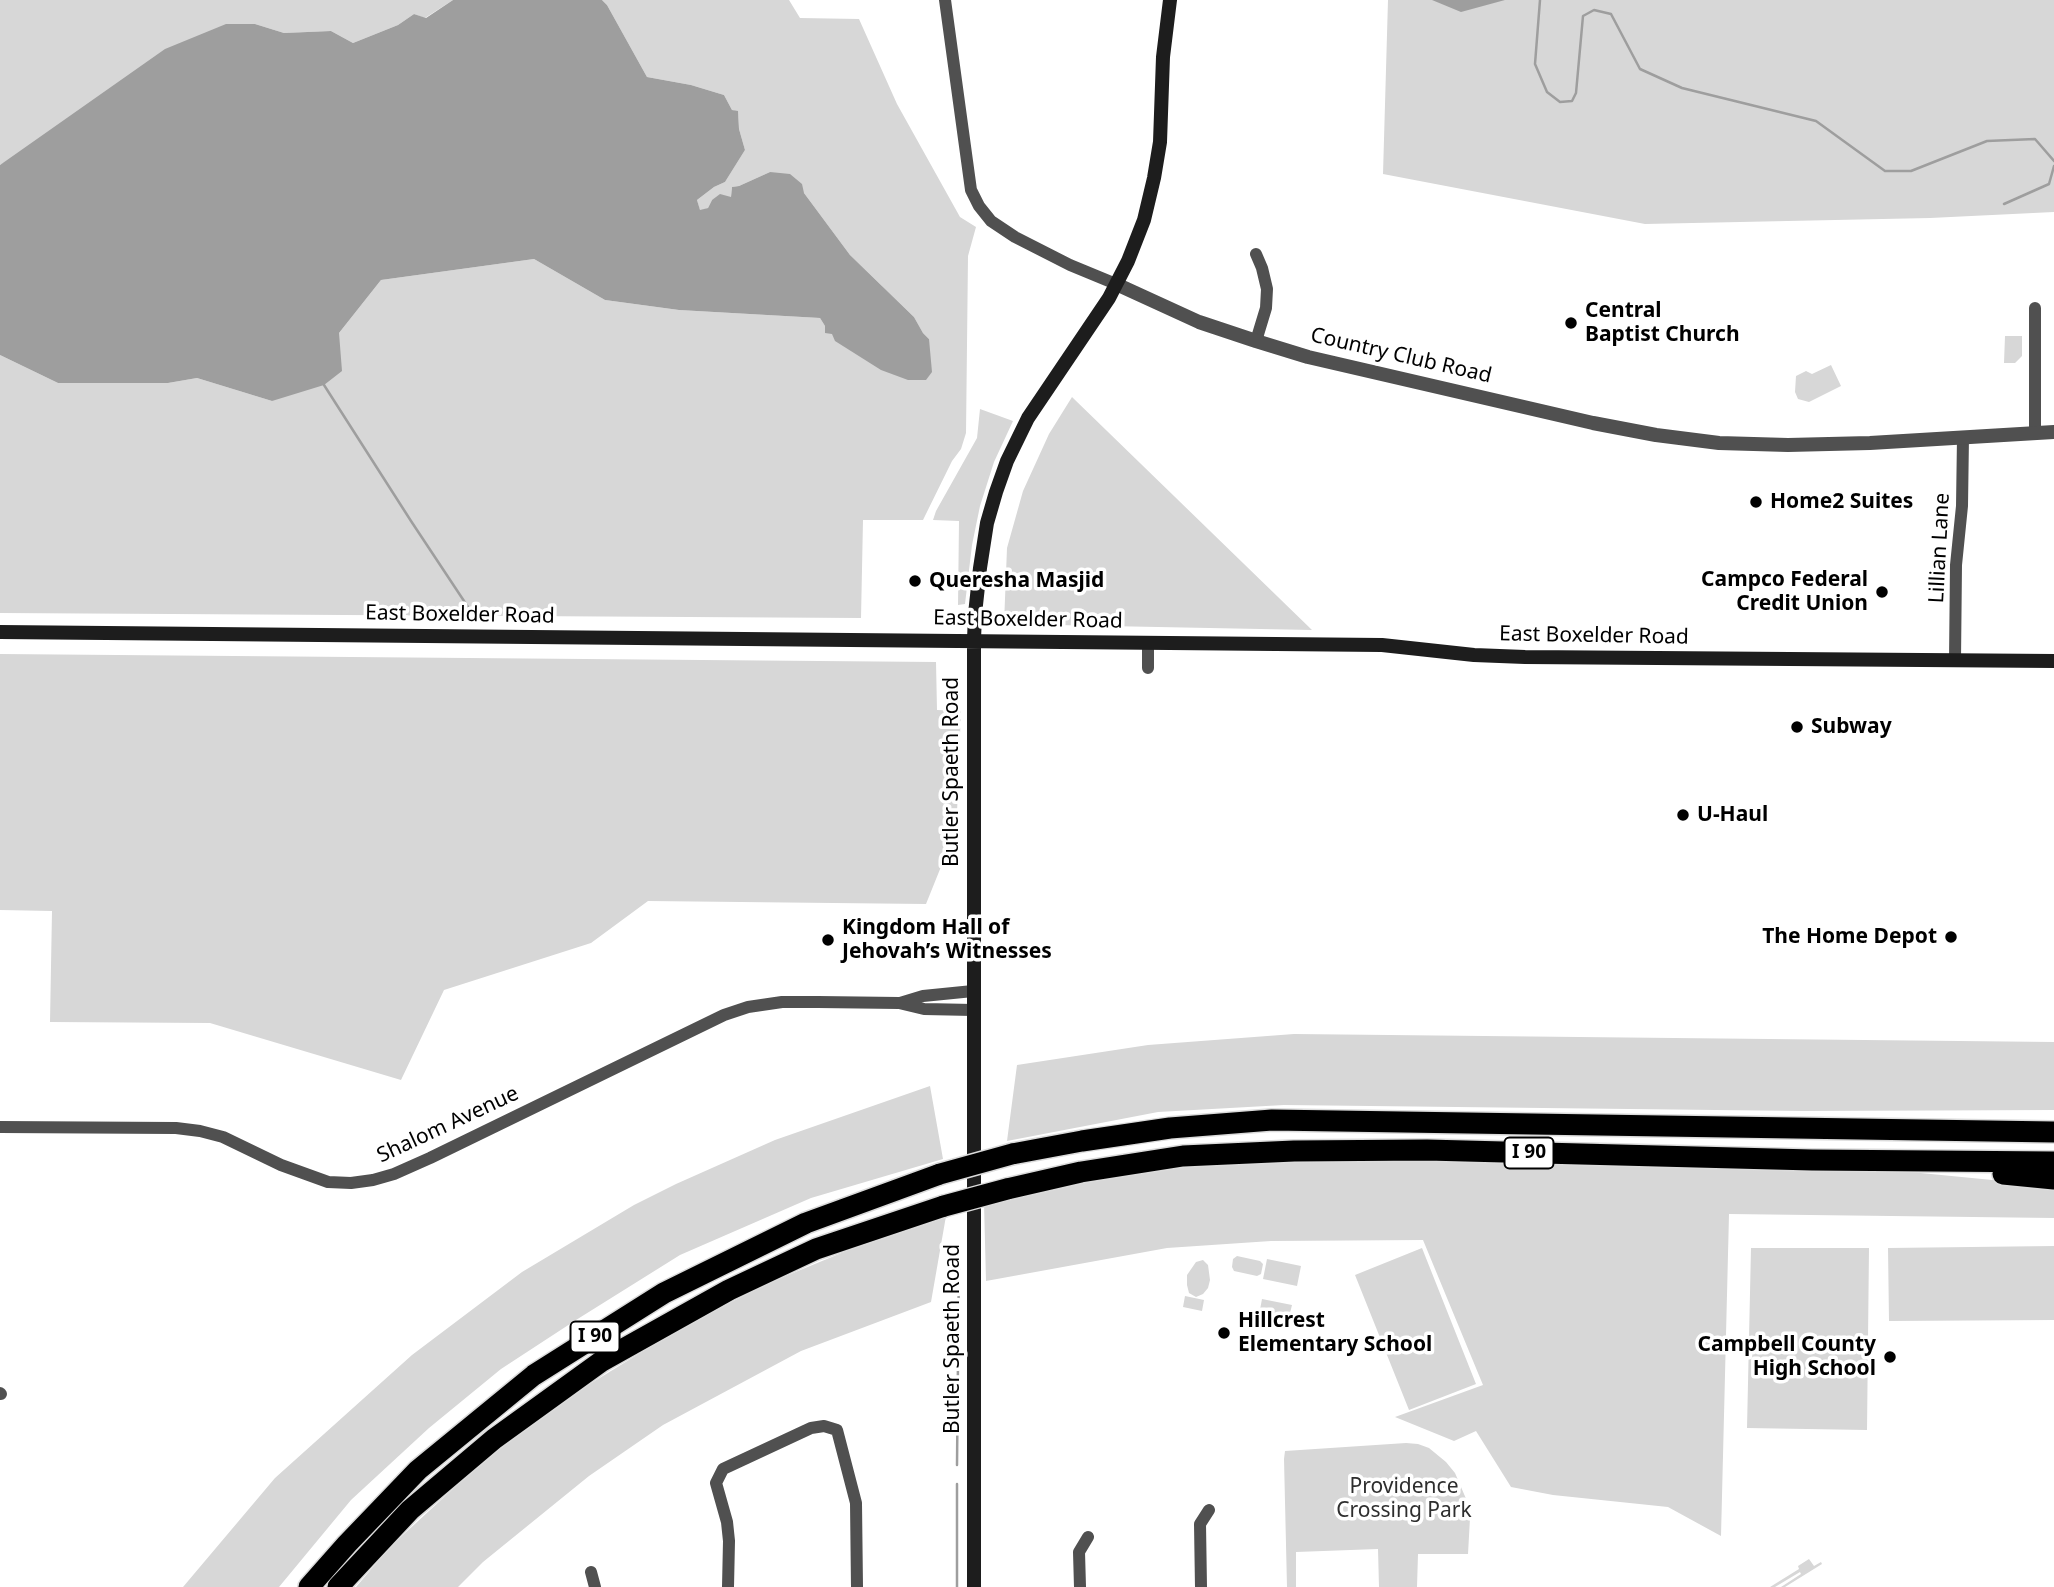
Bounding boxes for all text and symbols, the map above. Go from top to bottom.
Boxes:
place label: Central Baptist Church [1585,298,1740,348]
marker: Central Baptist Church [1563,315,1579,331]
street label: Country Club Road [1308,323,1494,389]
place label: Home2 Suites [1770,489,1913,515]
street label: Lillian Lane [1925,492,1955,604]
marker: Home2 Suites [1748,494,1764,510]
place label: Campco Federal Credit Union [1701,567,1868,617]
place label: Queresha Masjid [929,568,1104,594]
marker: Queresha Masjid [907,573,923,589]
marker: Campco Federal Credit Union [1874,584,1890,600]
street label: East Boxelder Road [365,601,555,629]
street label: East Boxelder Road [933,606,1123,634]
street label: East Boxelder Road [1499,622,1689,650]
street label: Butler Spaeth Road [939,677,965,867]
place label: Subway [1811,714,1892,740]
marker: Subway [1789,719,1805,735]
place label: U-Haul [1697,802,1768,828]
marker: U-Haul [1675,807,1691,823]
place label: Kingdom Hall of Jehovah’s Witnesses [842,915,1052,965]
place label: The Home Depot [1762,924,1937,950]
marker: The Home Depot [1943,929,1959,945]
marker: Kingdom Hall of Jehovah’s Witnesses [820,932,836,948]
street label: Shalom Avenue [373,1081,523,1169]
road number: I 90 [1504,1138,1554,1168]
street label: Butler Spaeth Road [940,1244,966,1434]
place label: Hillcrest Elementary School [1238,1308,1432,1358]
road number: I 90 [570,1322,620,1352]
marker: Hillcrest Elementary School [1216,1325,1232,1341]
place label: Campbell County High School [1697,1332,1876,1382]
marker: Campbell County High School [1882,1349,1898,1365]
park label: Providence Crossing Park [1336,1474,1472,1524]

